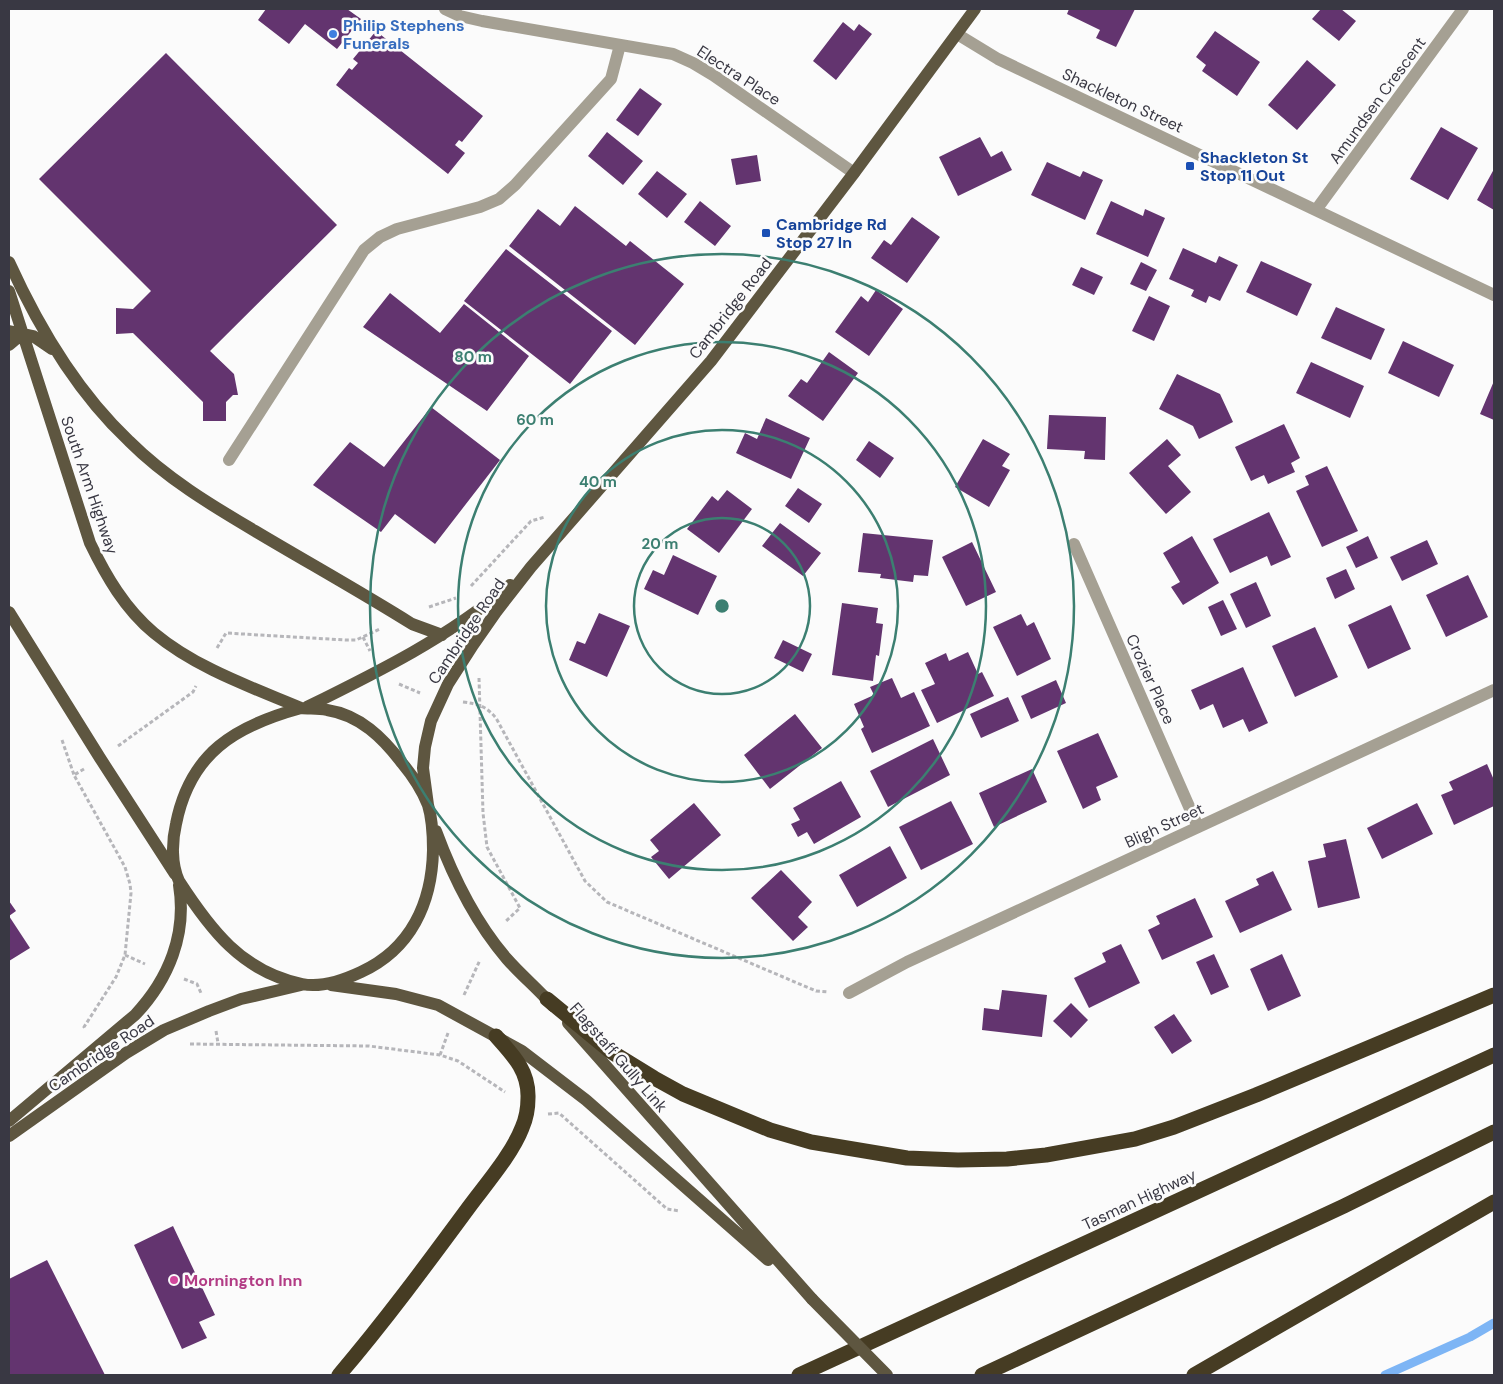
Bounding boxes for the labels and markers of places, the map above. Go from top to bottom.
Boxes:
place label: Philip Stephens Funerals [343,15,464,54]
marker: Philip Stephens Funerals [327,28,339,40]
place label: Shackleton St Stop 11 Out [1200,147,1308,186]
marker: Shackleton St Stop 11 Out [1184,160,1196,172]
place label: Cambridge Rd Stop 27 In [776,214,887,253]
marker: Cambridge Rd Stop 27 In [760,227,772,239]
centre of rings [713,597,731,615]
place label: Mornington Inn [184,1270,302,1291]
marker: Mornington Inn [168,1274,180,1286]

